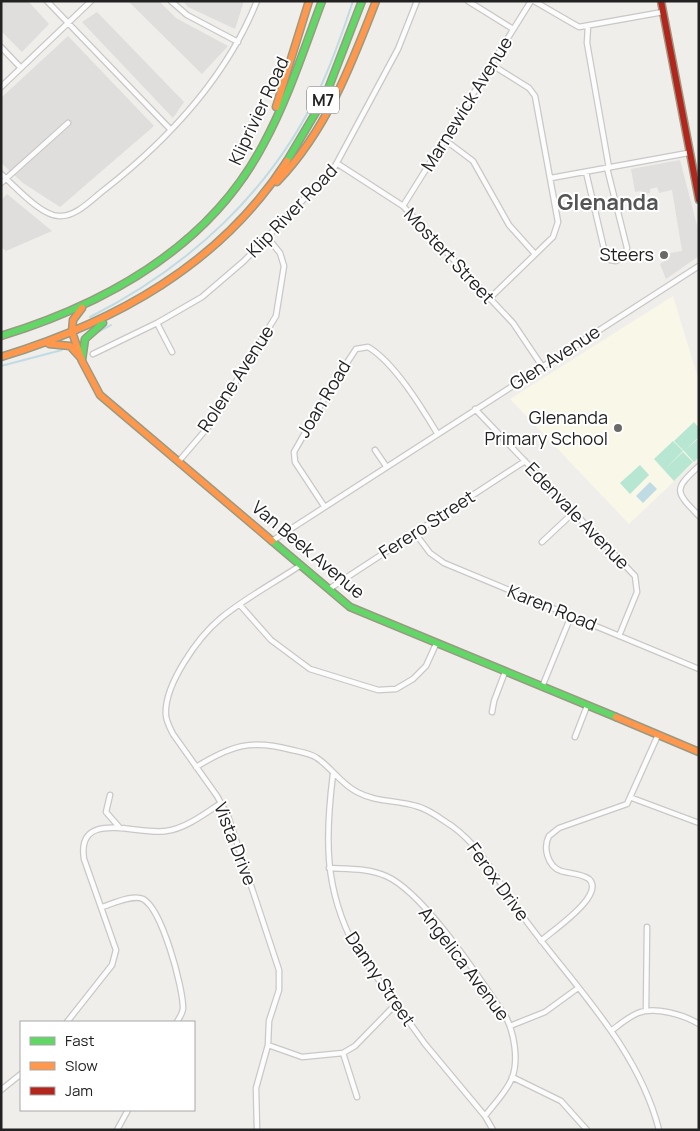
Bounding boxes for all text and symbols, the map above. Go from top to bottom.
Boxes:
street label: Marnewick Avenue [415,32,517,175]
street label: Kliprivier Road [222,52,294,169]
road number: M7 [307,86,339,114]
street label: Klip River Road [241,158,342,262]
district label: Glenanda [557,187,659,217]
street label: Mostert Street [399,202,500,308]
place label: Steers [599,242,654,266]
marker: Steers [658,249,670,261]
street label: Glen Avenue [505,319,604,395]
street label: Rolene Avenue [192,320,279,436]
street label: Joan Road [291,355,356,442]
place label: Glenanda Primary School [484,405,608,450]
marker: Glenanda Primary School [612,422,624,434]
street label: Edenvale Avenue [520,456,635,574]
street label: Ferero Street [374,484,479,564]
street label: Van Beek Avenue [247,495,370,604]
street label: Karen Road [504,578,601,636]
street label: Vista Drive [209,799,263,889]
street label: Ferox Drive [462,837,535,925]
street label: Angelica Avenue [414,902,516,1025]
street label: Danny Street [340,927,421,1030]
legend [20,1021,195,1111]
text: Fast [65,1030,94,1051]
text: Slow [65,1055,98,1076]
text: Jam [65,1080,93,1101]

